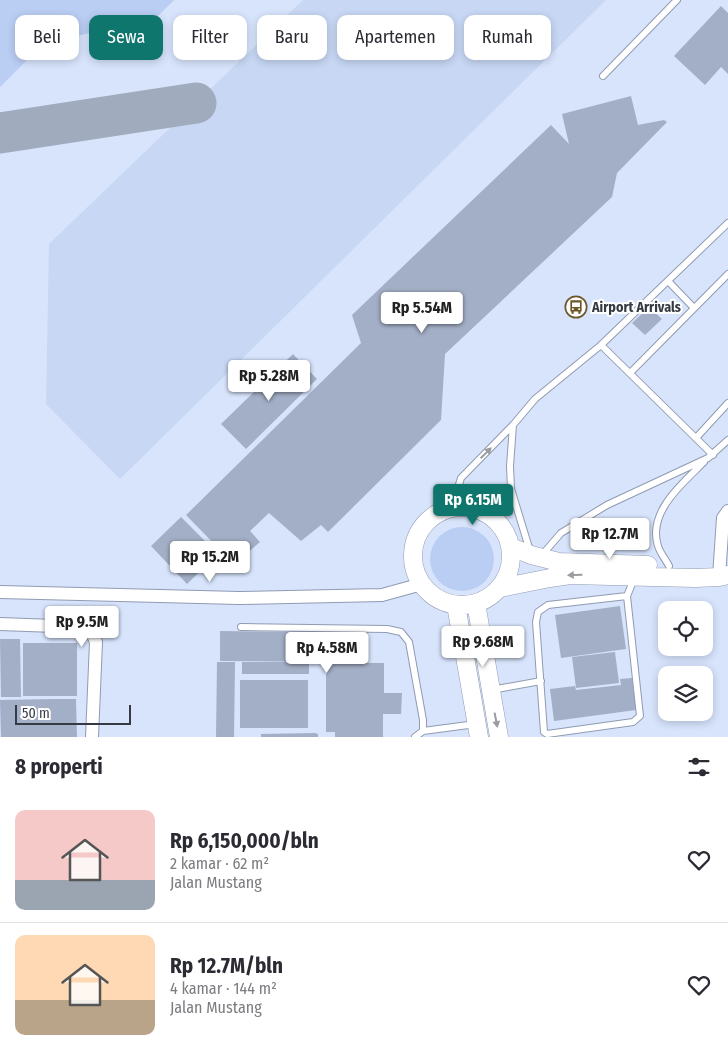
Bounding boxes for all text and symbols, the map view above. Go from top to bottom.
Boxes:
chip: Beli [15,15,79,60]
chip: Sewa [89,15,163,60]
chip: Filter [173,15,247,60]
chip: Baru [257,15,327,60]
chip: Apartemen [337,15,454,60]
chip: Rumah [464,15,551,60]
pin: Rp 5.54M [370,292,474,334]
bus stop icon: Airport Arrivals [564,295,588,319]
text: Rp 5.54M [392,298,452,317]
place label: Airport Arrivals [591,299,681,316]
pin: Rp 5.28M [217,360,321,402]
text: Rp 5.28M [239,366,299,385]
one-way arrow [480,447,492,459]
pin: Rp 6.15M [421,484,525,526]
text: Rp 6.15M [444,490,502,509]
pin: Rp 12.7M [558,518,662,560]
text: Rp 12.7M [581,524,639,543]
pin: Rp 15.2M [158,540,262,583]
text: Rp 15.2M [181,547,239,566]
one-way arrow [566,572,582,580]
map controls [658,601,713,721]
button: locate [658,601,713,656]
pin: Rp 9.5M [36,606,128,648]
text: Rp 9.5M [56,612,108,631]
pin: Rp 9.68M [431,626,535,668]
pin: Rp 4.58M [275,632,379,674]
text: Rp 9.68M [452,632,514,651]
text: Rp 4.58M [297,638,357,657]
button: layers [658,666,713,721]
scale bar [15,702,131,725]
text: 50 m [22,705,50,722]
one-way arrow [492,713,500,729]
icon: filters [685,753,713,781]
text: 8 properti [15,754,103,780]
text: Rp 6,150,000/bln [170,828,319,854]
icon: home [55,830,115,890]
icon: heart [685,846,713,874]
text: 2 kamar · 62 m² [170,854,269,873]
text: Jalan Mustang [170,873,262,892]
text: Rp 12.7M/bln [170,953,283,979]
icon: home [55,955,115,1015]
icon: heart [685,971,713,999]
text: 4 kamar · 144 m² [170,979,277,998]
text: Jalan Mustang [170,998,262,1017]

